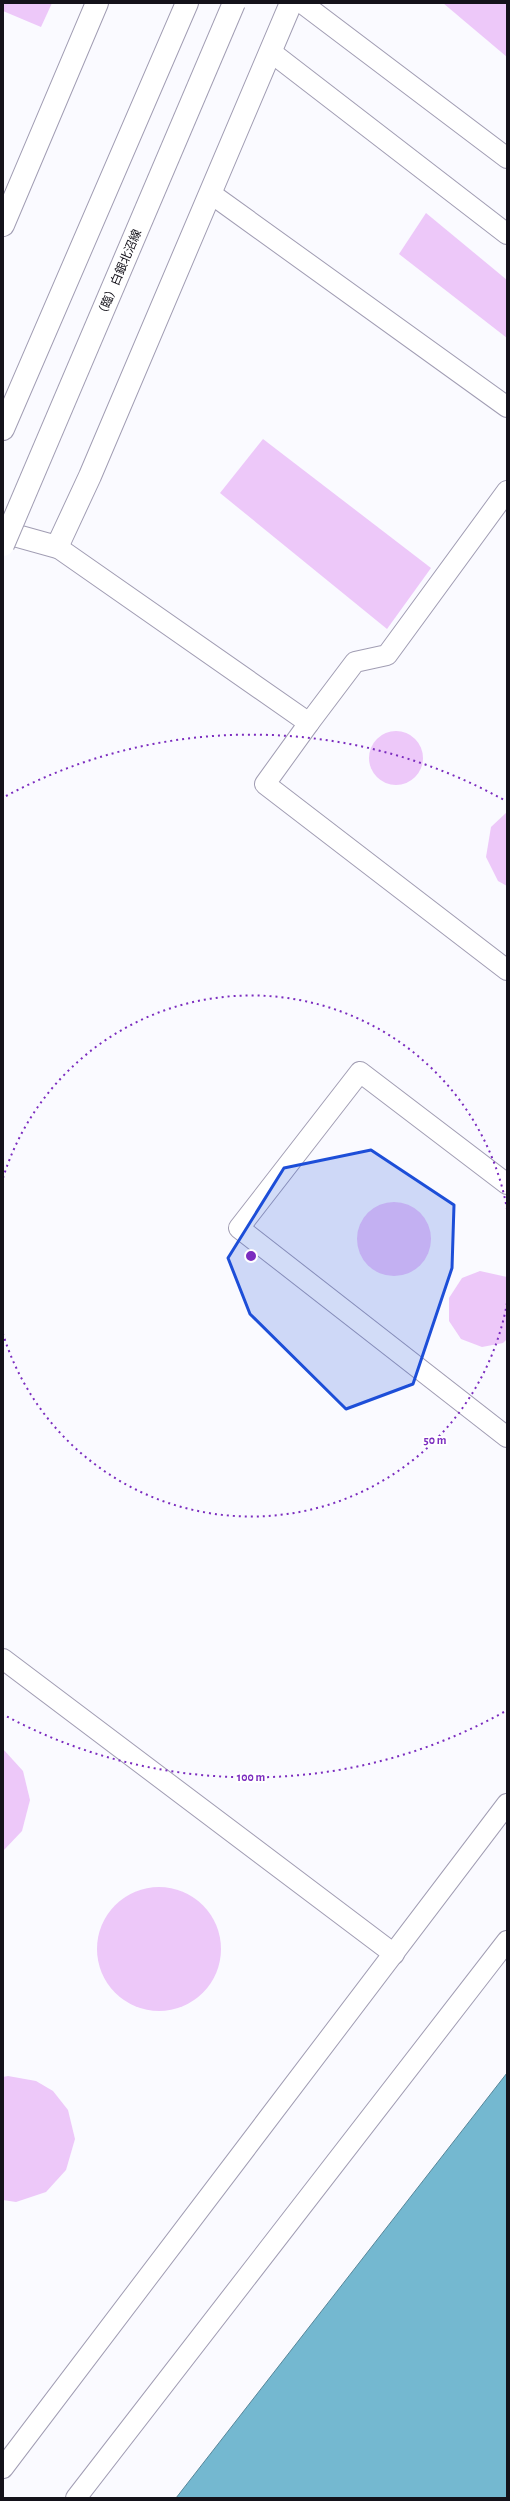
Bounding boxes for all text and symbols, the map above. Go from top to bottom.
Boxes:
street label: （臨）白銀北沼線 [94,227,143,321]
centre of rings [244,1249,258,1263]
text: 50 m [424,1434,447,1446]
text: 100 m [237,1771,265,1783]

